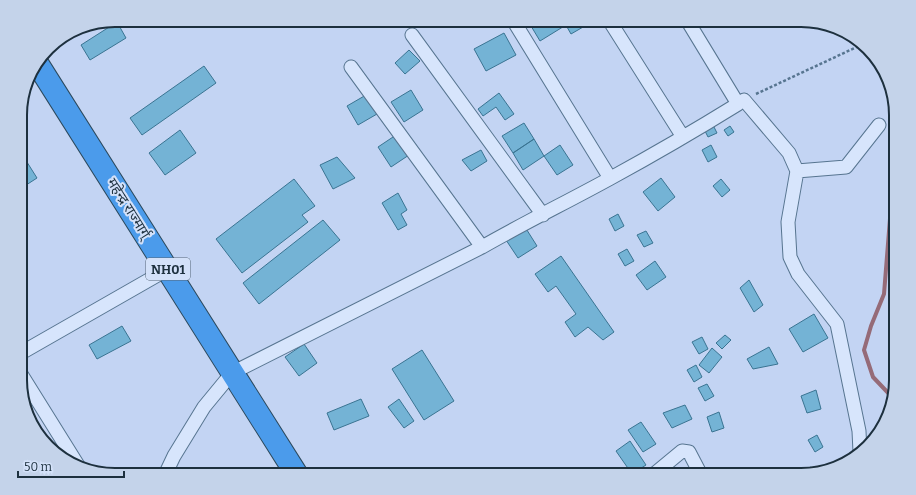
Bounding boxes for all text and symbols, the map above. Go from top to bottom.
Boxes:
street label: महेन्द्र राज्मार्ग् [103,175,156,244]
road number: NH01 [146,258,190,280]
scale bar [18,453,124,479]
text: 50 m [24,460,53,474]

